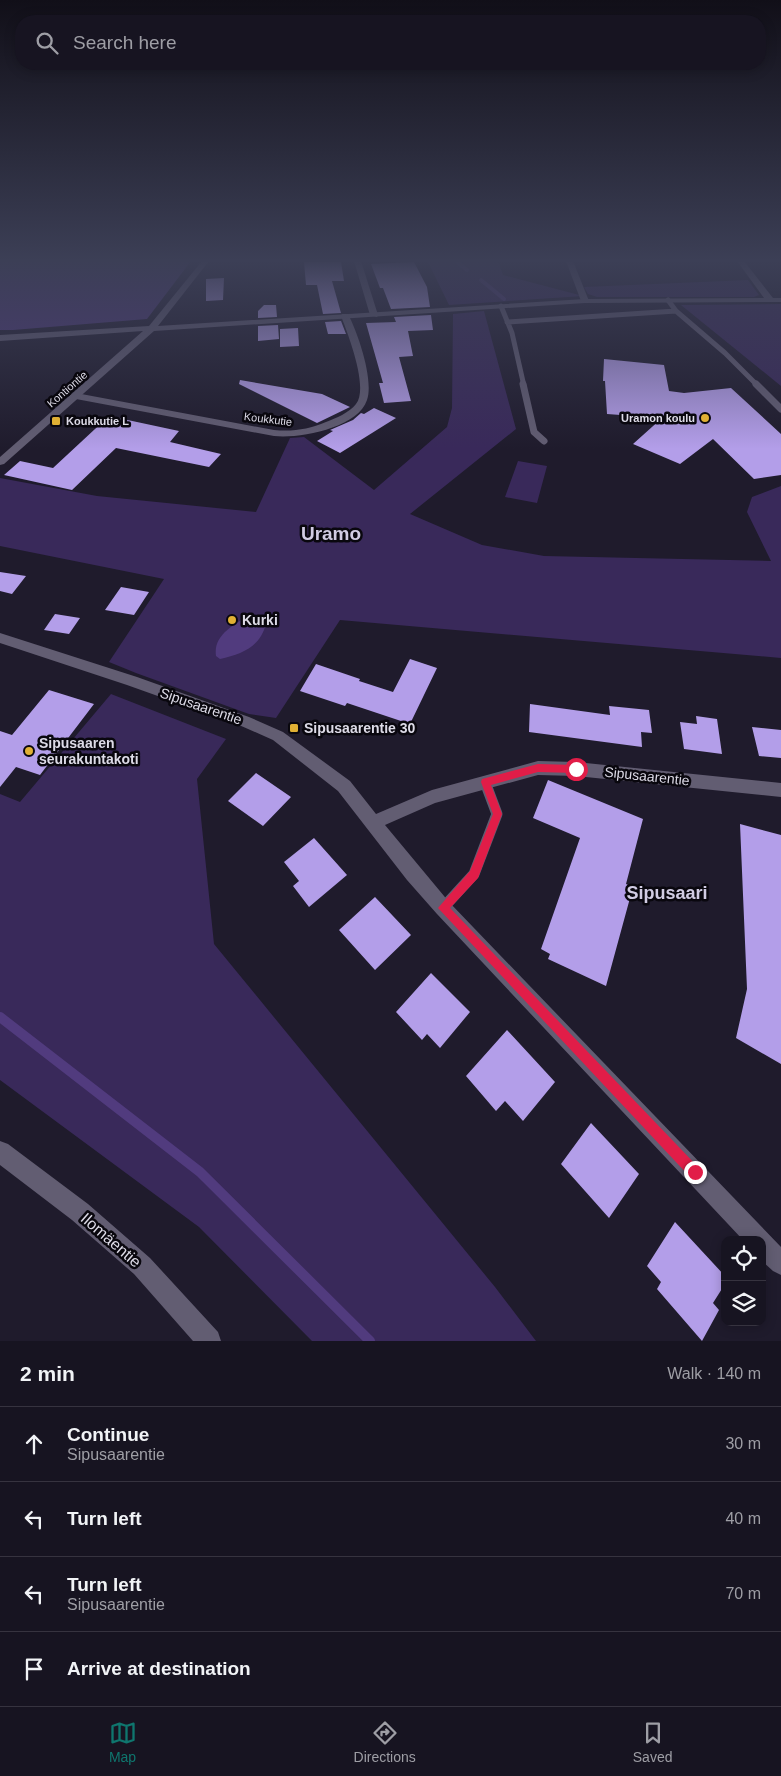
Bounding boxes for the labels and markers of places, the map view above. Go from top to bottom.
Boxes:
place label: Uramon koulu [621,412,695,424]
marker: Uramon koulu [699,412,711,424]
marker: Koukkutie L [50,415,62,427]
place label: Koukkutie L [66,415,129,427]
place label: Kurki [242,612,278,628]
marker: Kurki [226,614,238,626]
place label: Sipusaarentie 30 [304,720,415,736]
marker: Sipusaarentie 30 [288,722,300,734]
place label: Sipusaaren seurakuntakoti [39,735,139,767]
marker: Sipusaaren seurakuntakoti [23,745,35,757]

